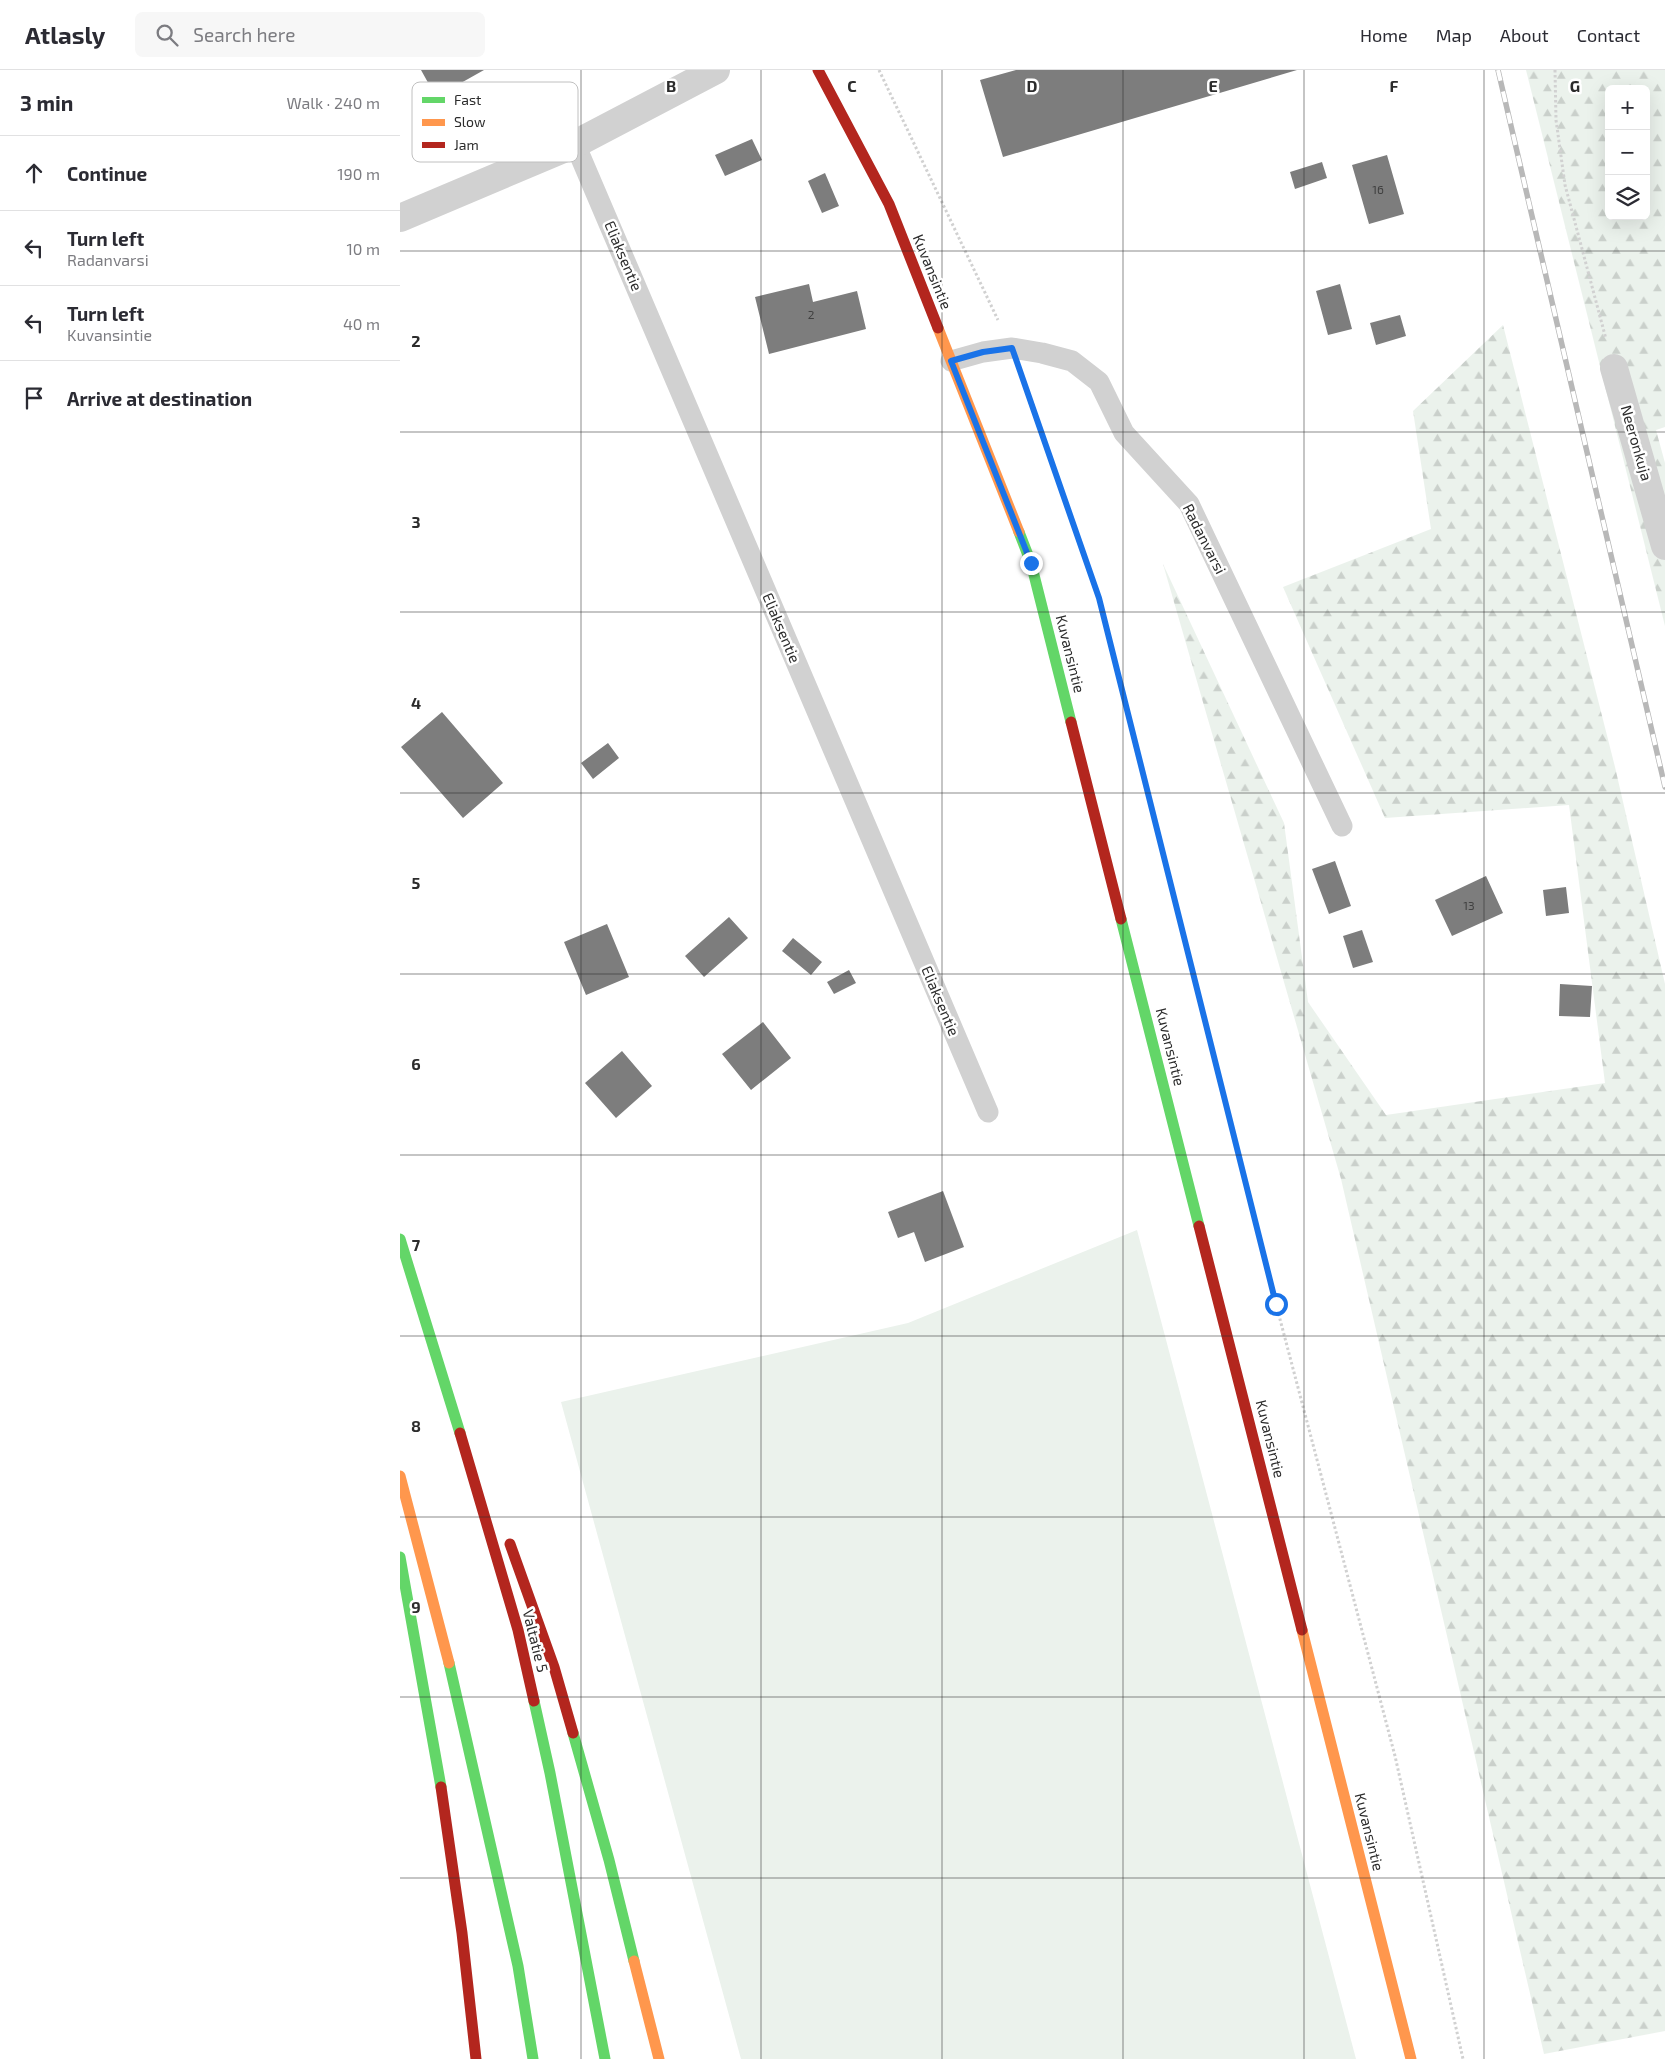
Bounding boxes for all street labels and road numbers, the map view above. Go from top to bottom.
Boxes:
street label: Eliaksentie [601,218,647,293]
street label: Kuvansintie [910,231,956,312]
street label: Neeronkuja [1617,403,1656,483]
street label: Radanvarsi [1180,500,1230,577]
street label: Eliaksentie [759,590,805,665]
street label: Kuvansintie [1053,613,1089,695]
street label: Eliaksentie [918,963,964,1038]
street label: Kuvansintie [1153,1006,1189,1088]
street label: Kuvansintie [1253,1398,1289,1480]
street label: Valtatie 5 [519,1607,552,1674]
street label: Kuvansintie [1352,1791,1388,1873]

